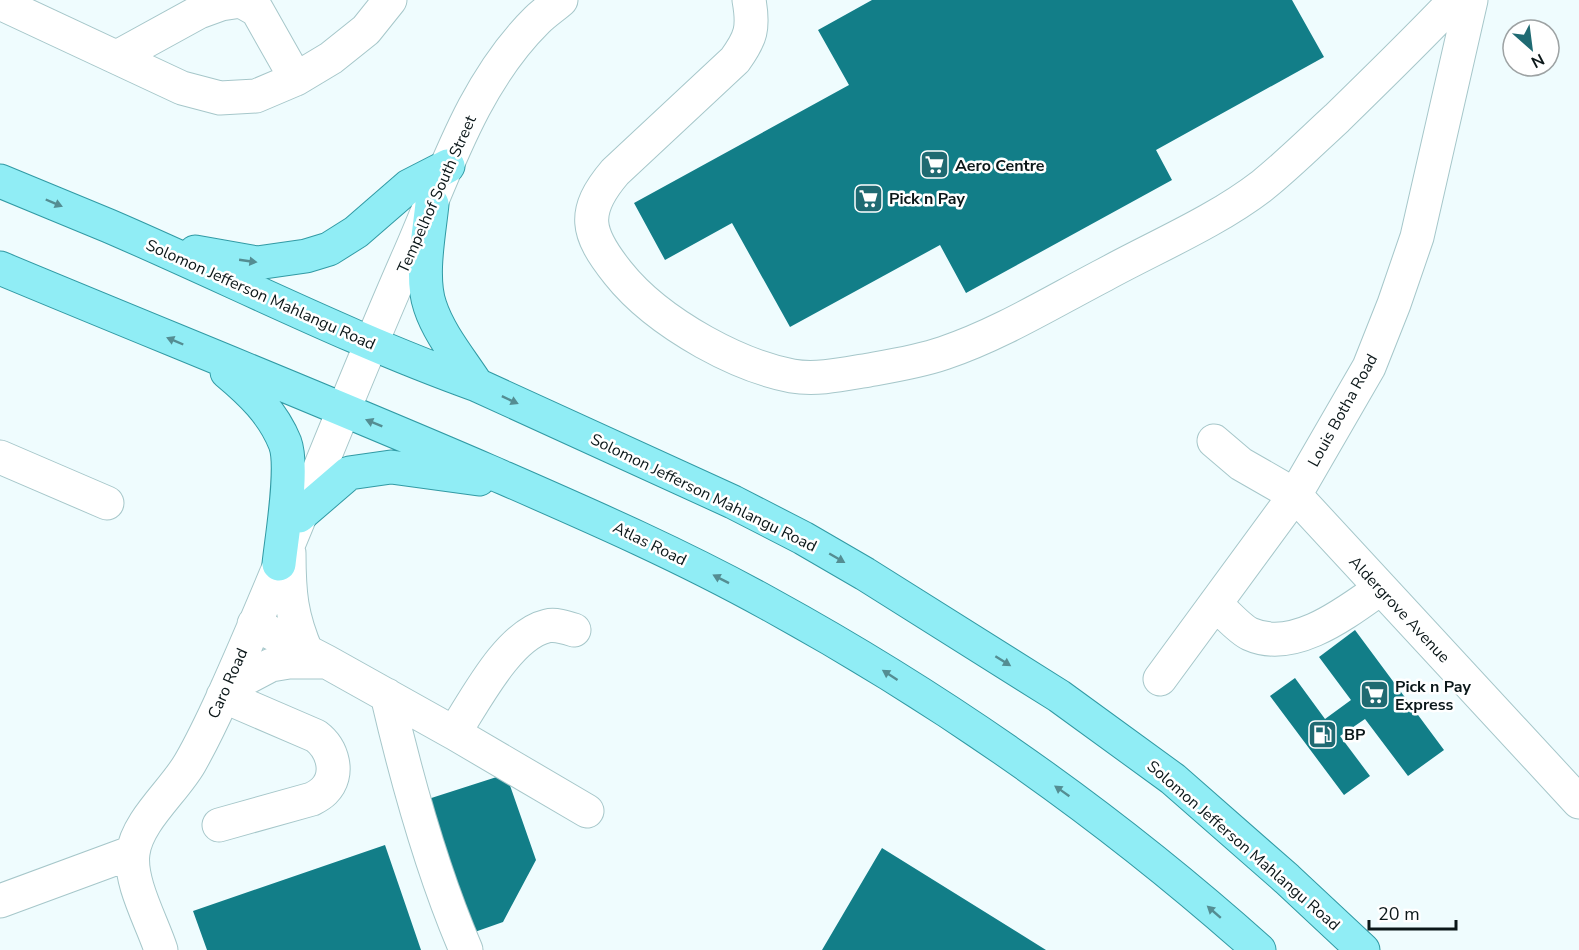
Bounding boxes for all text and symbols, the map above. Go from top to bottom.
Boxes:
north arrow [1501,18,1561,78]
text: N [1527,48,1548,73]
street label: Tempelhof South Street [392,112,482,277]
supermarket icon: Aero Centre [918,149,950,181]
place label: Aero Centre [955,155,1045,177]
supermarket icon: Pick n Pay [852,182,884,214]
place label: Pick n Pay [889,188,965,210]
one-way arrow [45,199,63,208]
street label: Solomon Jefferson Mahlangu Road [142,234,379,356]
one-way arrow [239,257,258,266]
one-way arrow [166,336,184,345]
street label: Louis Botha Road [1303,350,1383,471]
one-way arrow [502,396,519,405]
one-way arrow [365,418,383,428]
street label: Solomon Jefferson Mahlangu Road [587,428,820,557]
street label: Atlas Road [609,517,690,571]
street label: Aldergrove Avenue [1344,551,1455,668]
one-way arrow [829,552,846,562]
one-way arrow [712,574,729,584]
street label: Caro Road [203,645,253,722]
one-way arrow [995,655,1011,666]
one-way arrow [882,669,899,680]
place label: Pick n Pay Express [1395,676,1471,716]
supermarket icon: Pick n Pay Express [1358,679,1390,711]
fuel station icon: BP [1307,718,1339,750]
place label: BP [1344,724,1365,746]
street label: Solomon Jefferson Mahlangu Road [1142,756,1345,936]
one-way arrow [1054,785,1070,797]
scale bar [1369,893,1456,931]
text: 20 m [1378,902,1420,926]
one-way arrow [1207,905,1222,918]

